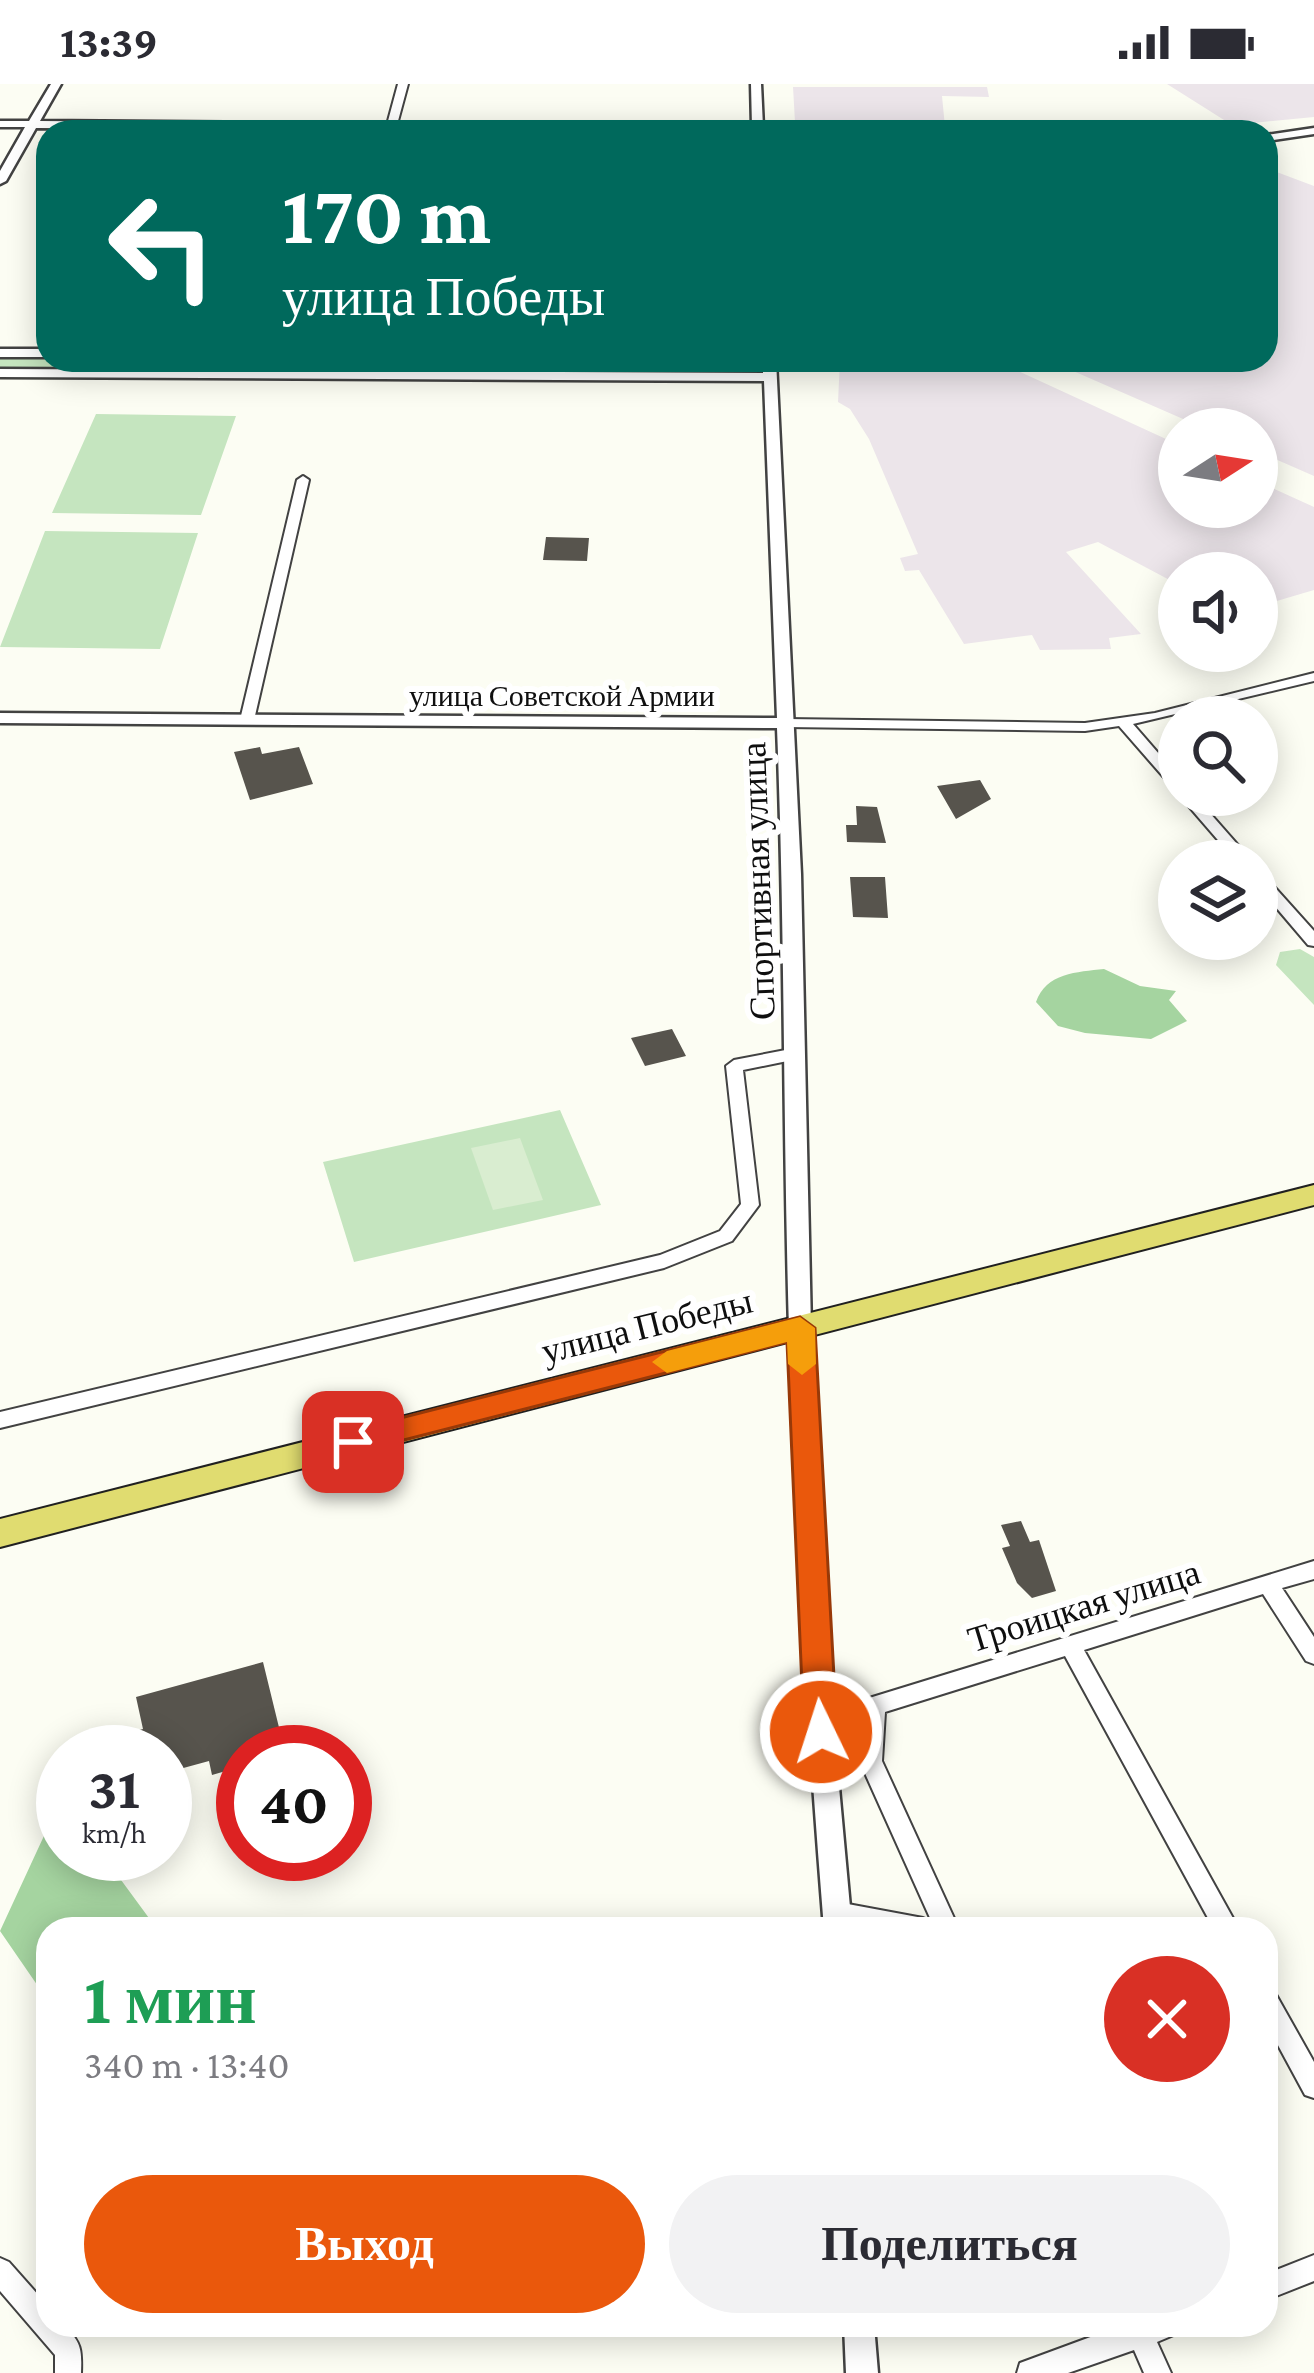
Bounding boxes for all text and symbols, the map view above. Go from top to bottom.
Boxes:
text: 13:39 [60,17,158,67]
icon: left [84,168,240,324]
text: 170 m [282,168,491,261]
text: улица Победы [282,267,605,327]
north arrow [1158,408,1278,528]
map controls [1158,408,1278,960]
button: sound [1158,552,1278,672]
street label: улица Советской Армии [409,679,715,712]
button: search [1158,696,1278,816]
street label: Спортивная улица [733,741,783,1021]
button: layers [1158,840,1278,960]
street label: улица Победы [538,1281,756,1371]
pin [302,1391,404,1493]
icon: arrive [320,1409,386,1475]
street label: Троицкая улица [963,1552,1205,1660]
position arrow [758,1669,884,1795]
speed limit sign: 40 [216,1725,372,1881]
text: 31 [88,1754,140,1821]
text: km/h [82,1816,146,1849]
button: close [1104,1956,1230,2082]
text: 1 мин [84,1958,257,2038]
text: 340 m · 13:40 [84,2043,289,2086]
button: Выход [84,2175,645,2313]
button: Поделиться [669,2175,1230,2313]

